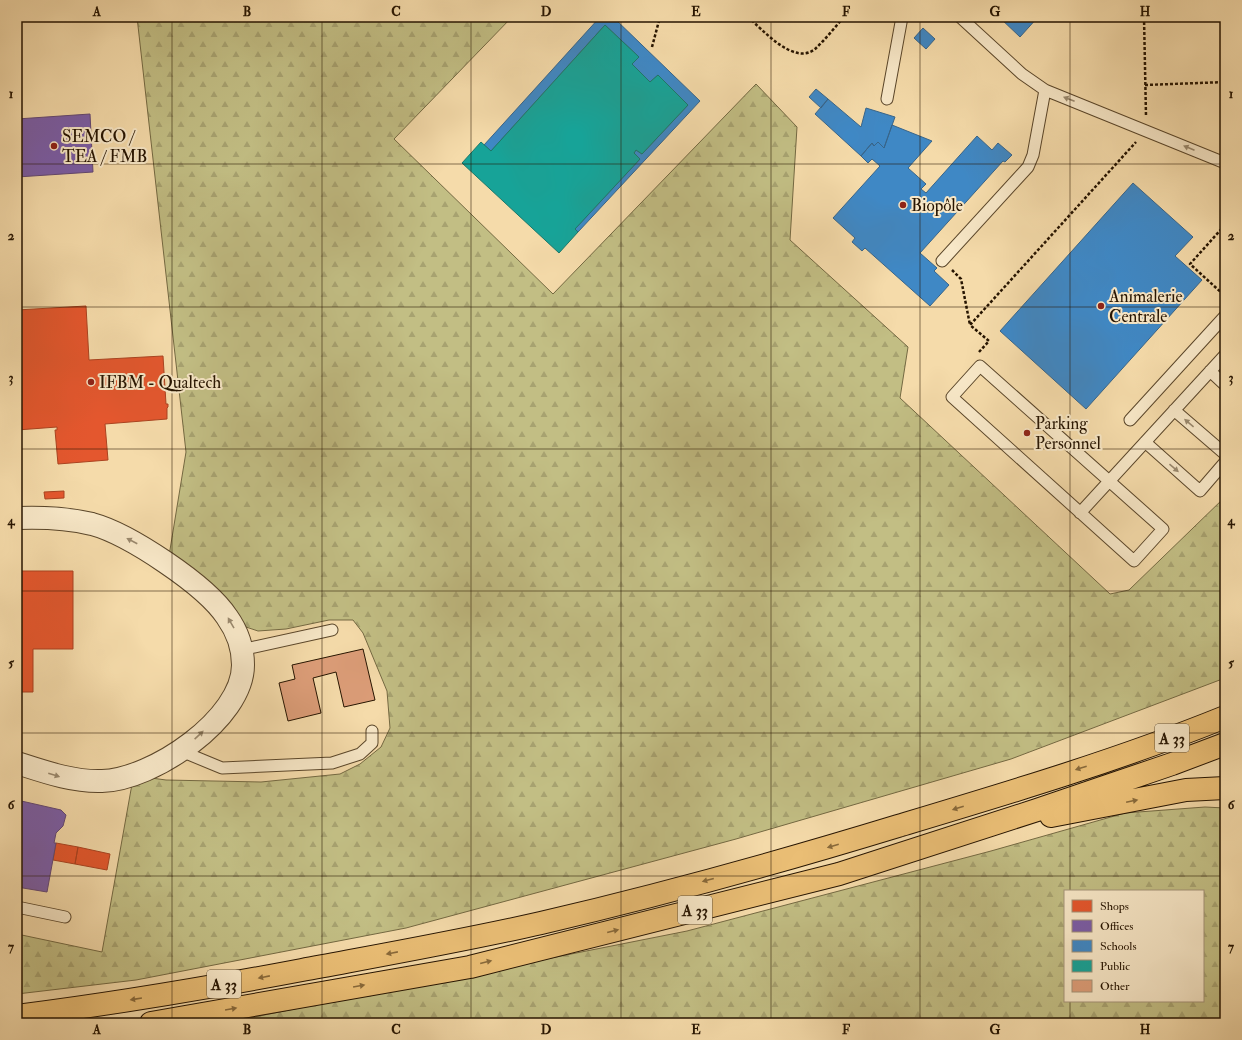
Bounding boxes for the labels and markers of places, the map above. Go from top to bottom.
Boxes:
place label: SEMCO / TEA / FMB [62,126,148,167]
marker: SEMCO / TEA / FMB [49,141,59,151]
place label: Biopôle [911,195,963,217]
marker: Biopôle [898,200,908,210]
place label: Animalerie Centrale [1108,286,1183,327]
marker: Animalerie Centrale [1096,301,1106,311]
place label: IFBM - Qualtech [99,372,221,393]
marker: IFBM - Qualtech [86,377,96,387]
place label: Parking Personnel [1035,413,1102,454]
marker: Parking Personnel [1022,428,1032,438]

